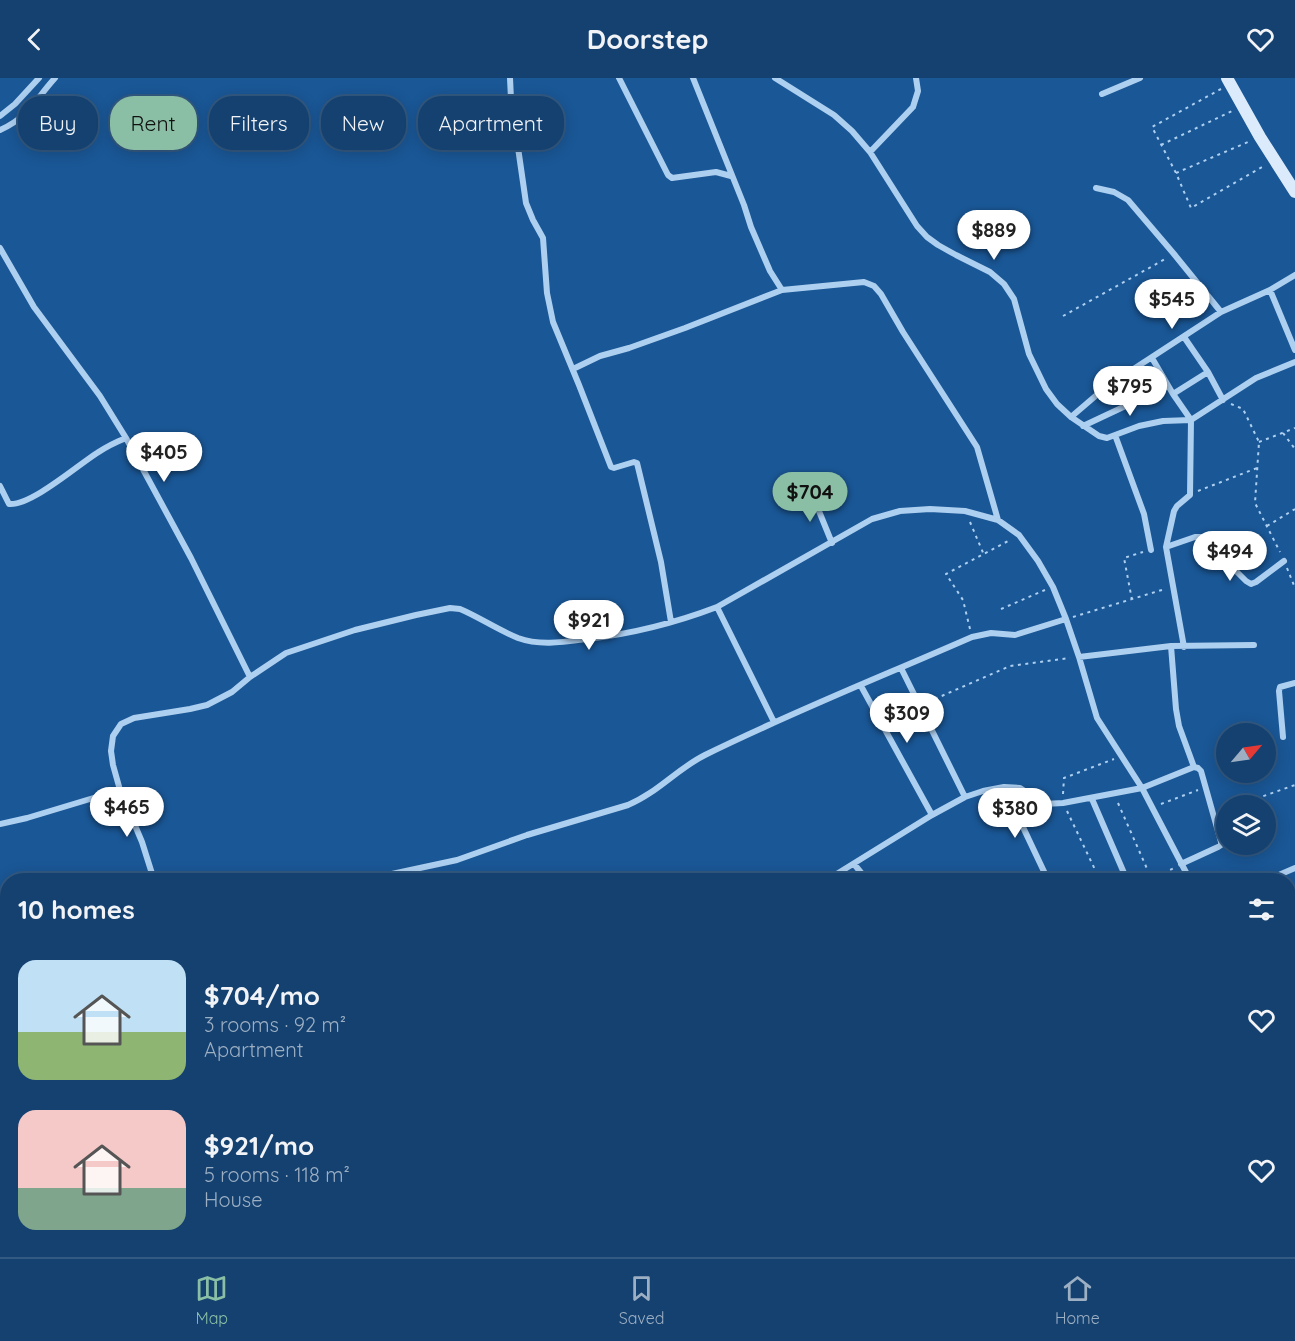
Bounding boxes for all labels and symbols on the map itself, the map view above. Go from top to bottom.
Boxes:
pin: $889 [958,210,1030,261]
pin: $545 [1136,279,1208,330]
pin: $795 [1094,366,1166,417]
pin: $405 [128,432,200,483]
pin: $704 [774,472,846,523]
pin: $494 [1194,531,1266,582]
pin: $921 [553,600,625,651]
pin: $309 [871,693,943,744]
north arrow [1216,723,1276,783]
pin: $465 [91,787,163,838]
pin: $380 [979,788,1051,839]

